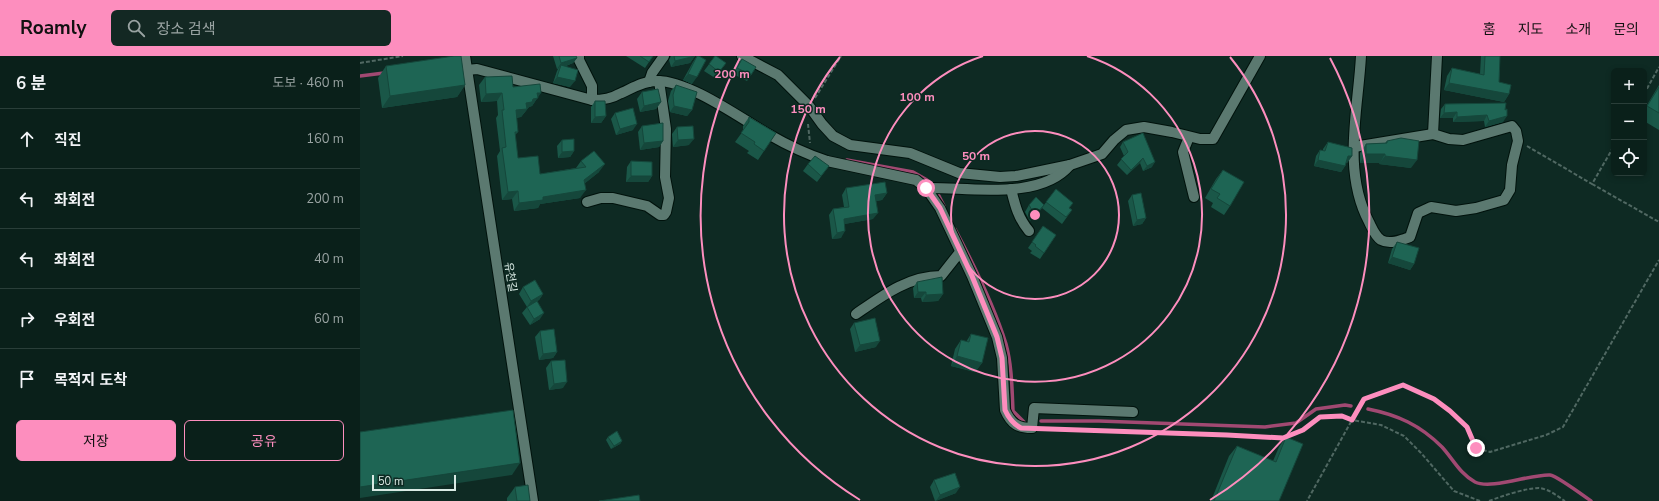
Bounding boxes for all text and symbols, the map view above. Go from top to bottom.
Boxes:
search box [111,10,391,46]
text: Roamly [20,15,87,41]
icon: search [125,17,147,39]
text: 장소 검색 [157,19,216,39]
text: 홈 [1483,20,1496,39]
text: 지도 [1518,20,1543,39]
text: 소개 [1565,20,1591,39]
text: 문의 [1613,20,1639,39]
text: 200 m [714,66,750,82]
map controls [1611,68,1647,176]
button: + [1611,68,1647,104]
text: 6 분 [16,72,46,95]
text: 도보 · 460 m [273,74,344,92]
text: 100 m [899,89,935,105]
text: 150 m [790,101,826,117]
button: − [1611,104,1647,140]
icon: ahead [16,128,38,150]
text: 직진 [54,130,82,150]
text: 160 m [306,130,344,148]
button: locate [1611,140,1647,176]
text: 50 m [962,148,990,164]
route start [917,179,935,197]
icon: left [16,188,38,210]
text: 좌회전 [54,190,95,210]
text: 200 m [306,190,344,208]
centre of rings [1028,208,1042,222]
icon: left [16,248,38,270]
text: 좌회전 [54,250,95,270]
text: 40 m [314,250,344,268]
street label: 유천길 [501,261,520,293]
icon: right [16,308,38,330]
text: 우회전 [54,310,95,330]
text: 60 m [314,310,344,328]
icon: arrive [16,368,38,390]
text: 목적지 도착 [54,370,127,390]
button: 저장 [16,420,176,461]
button: 공유 [184,420,344,461]
route end [1467,439,1485,457]
scale bar [372,473,456,492]
text: 50 m [378,474,403,489]

